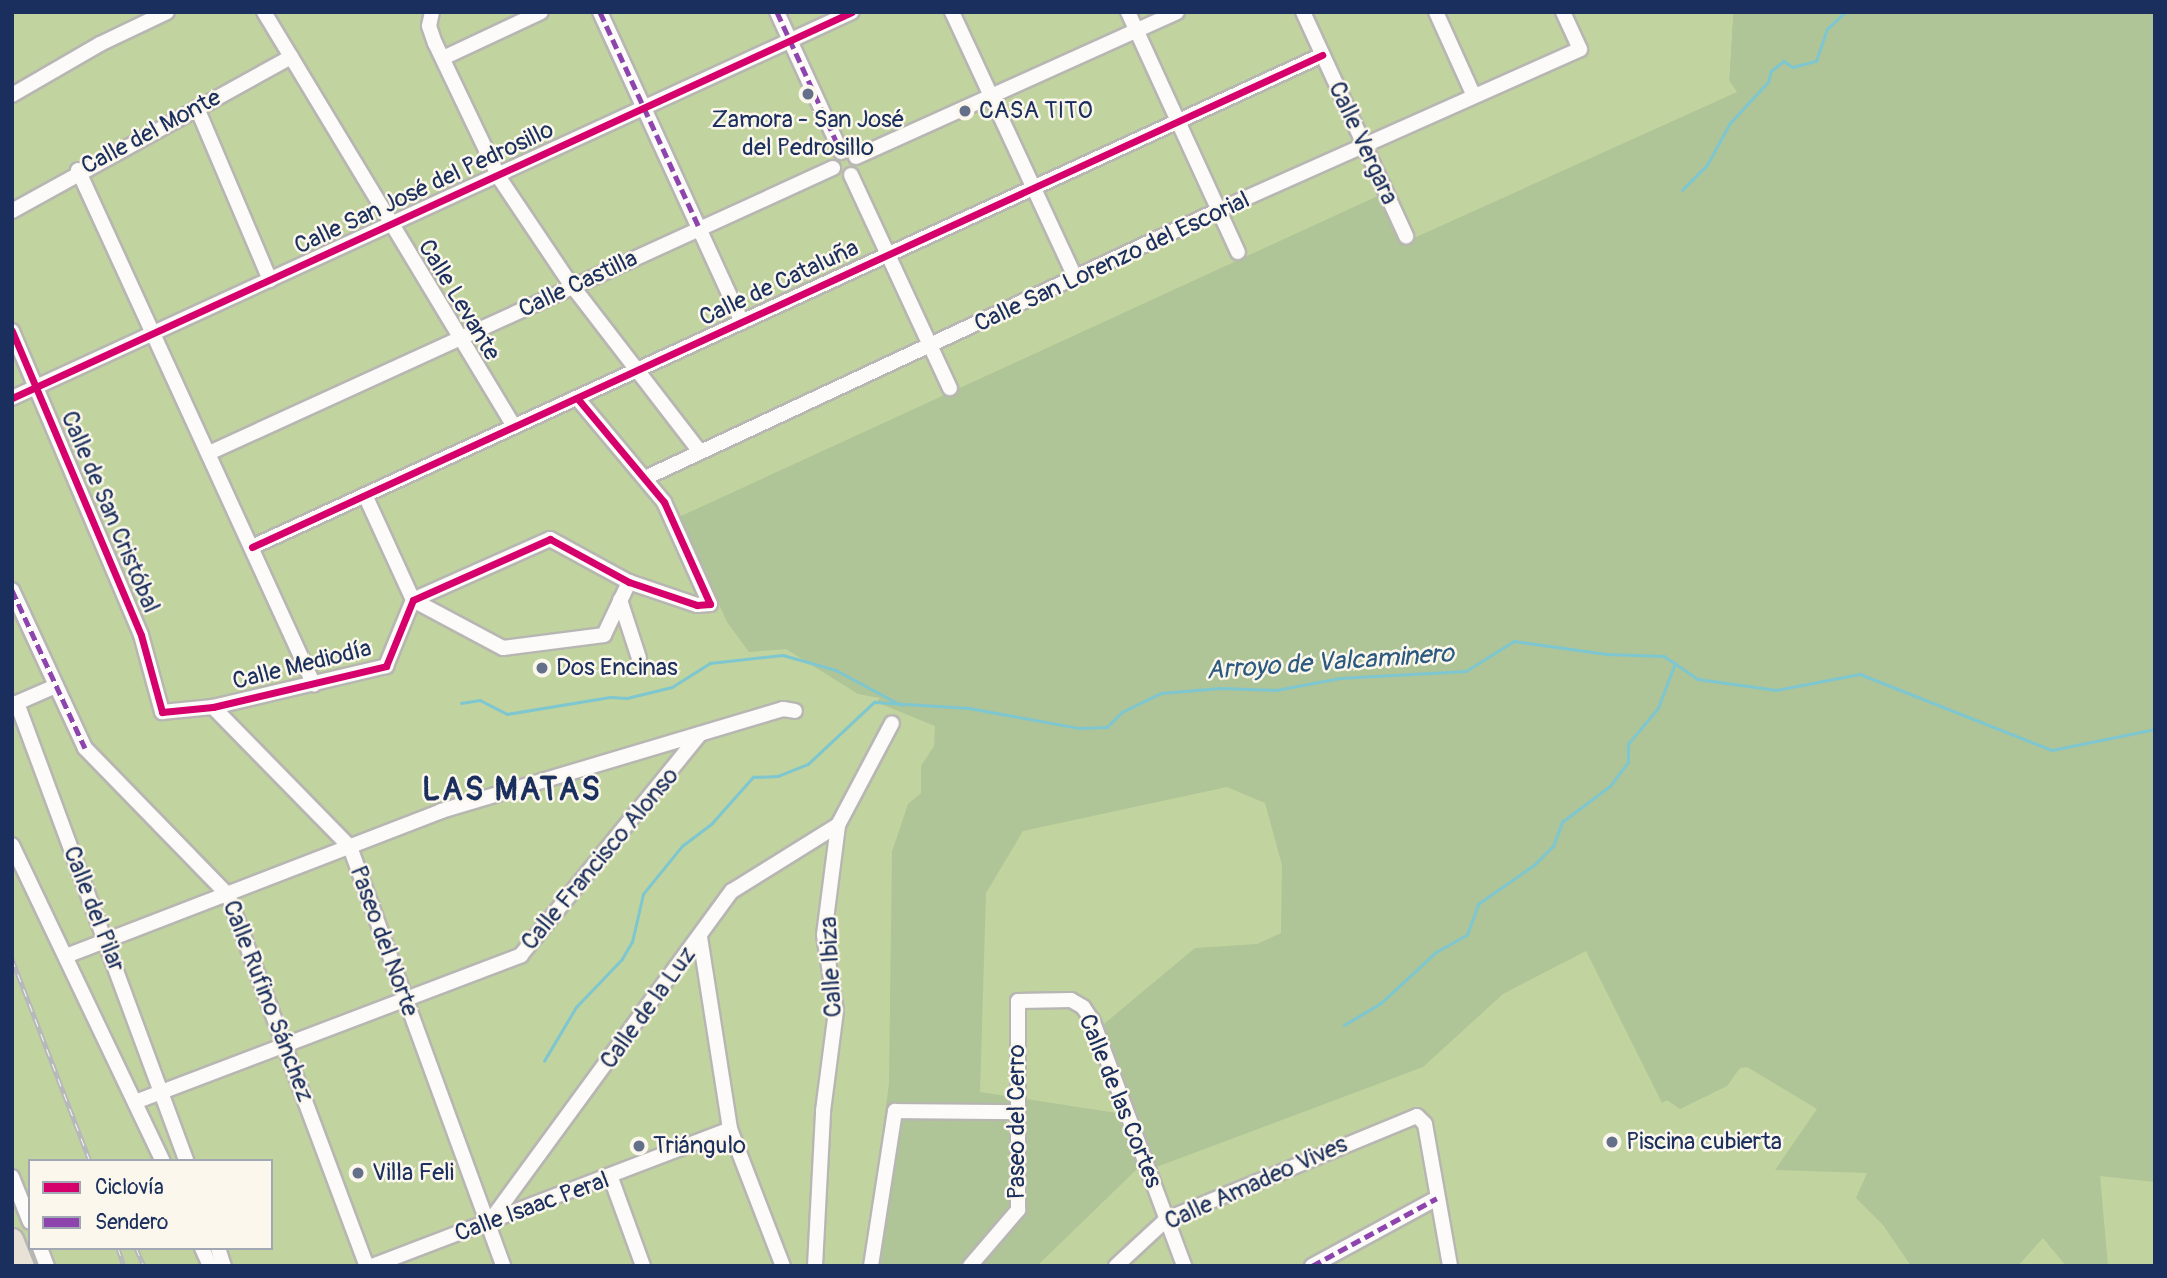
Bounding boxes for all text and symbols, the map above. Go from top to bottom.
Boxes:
street label: Calle Vergara [1322,77,1404,209]
street label: Calle del Monte [76,83,226,181]
marker: Zamora - San José del Pedrosillo [800,86,816,102]
place label: CASA TITO [979,97,1093,125]
marker: CASA TITO [957,103,973,119]
place label: Zamora - San José del Pedrosillo [711,106,905,162]
street label: Calle San José del Pedrosillo [290,115,558,261]
street label: Calle San Lorenzo del Escorial [970,185,1254,339]
street label: Calle Levante [412,234,506,366]
street label: Calle de Cataluña [695,234,863,332]
street label: Calle Castilla [514,244,642,324]
street label: Calle de San Cristóbal [54,407,166,617]
street label: Calle Mediodía [230,634,374,696]
water label: Arroyo de Valcaminero [1205,639,1455,687]
place label: Dos Encinas [556,654,678,682]
marker: Dos Encinas [534,660,550,676]
street label: Calle Francisco Alonso [515,762,685,956]
district label: LAS MATAS [423,771,601,809]
street label: Calle del Pilar [57,842,131,976]
street label: Paseo del Norte [343,862,425,1020]
street label: Calle Rufino Sánchez [216,896,320,1106]
street label: Calle Ibiza [814,916,848,1018]
street label: Calle de la Luz [594,941,702,1075]
street label: Calle de las Cortes [1072,1010,1168,1192]
street label: Paseo del Cerro [1003,1044,1031,1200]
place label: Piscina cubierta [1626,1128,1782,1156]
street label: Calle Amadeo Vives [1160,1130,1352,1236]
place label: Triángulo [653,1132,746,1160]
marker: Piscina cubierta [1604,1134,1620,1150]
marker: Triángulo [631,1138,647,1154]
legend [28,1159,273,1250]
place label: Villa Feli [372,1159,454,1187]
marker: Villa Feli [350,1165,366,1181]
street label: Calle Isaac Peral [451,1166,613,1248]
text: Ciclovía [95,1174,164,1201]
text: Sendero [95,1209,168,1236]

